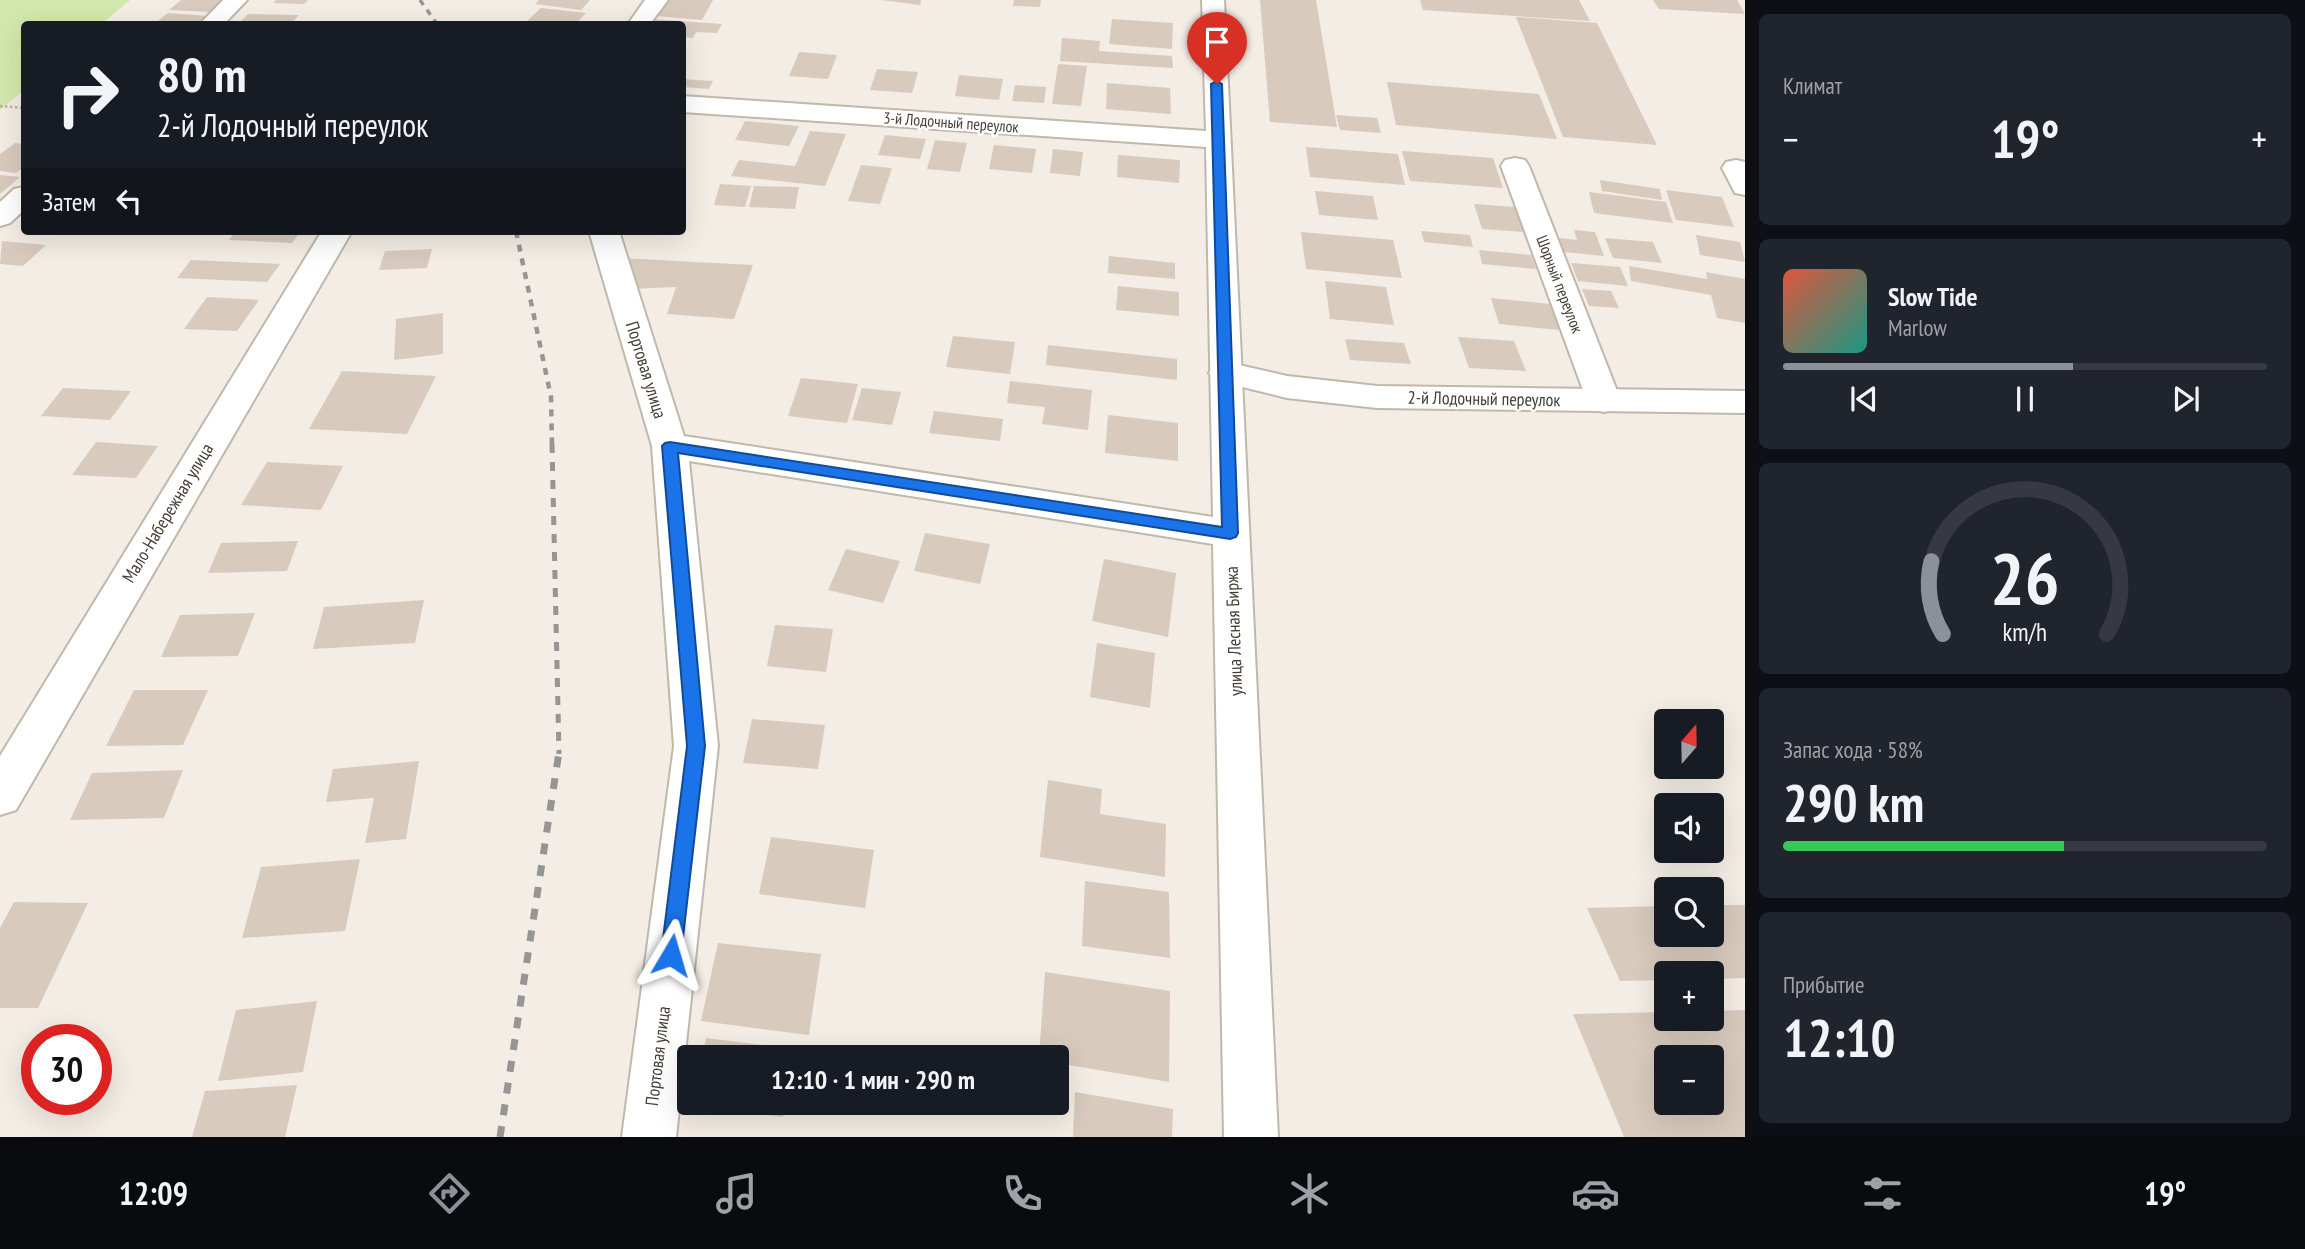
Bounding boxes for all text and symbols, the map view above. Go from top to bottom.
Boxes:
pin [1187,12.0,1247,84]
icon: arrive [1198,23,1236,61]
text: 80 m [157,42,246,106]
icon: right [42,49,133,140]
text: Климат [1783,71,1842,100]
text: 2-й Лодочный переулок [157,104,428,146]
text: 19° [1991,105,2059,172]
street label: 3-й Лодочный переулок [883,107,1020,137]
text: − [1783,114,1799,163]
text: + [2251,114,2267,163]
icon: left [110,182,148,220]
text: Затем [42,185,96,218]
street label: Шорный переулок [1532,232,1588,337]
text: Slow Tide [1888,280,1978,313]
text: Marlow [1888,313,1947,342]
street label: Портовая улица [621,319,672,421]
icon: previous [1845,380,1883,418]
icon: pause [2006,380,2044,418]
icon: next [2167,380,2205,418]
street label: 2-й Лодочный переулок [1407,386,1561,411]
street label: Мало-Набережная улица [117,439,218,587]
text: 26 [1990,531,2060,625]
street label: улица Лесная Биржа [1220,566,1247,696]
text: km/h [2003,616,2047,648]
north arrow [1654,709,1724,779]
map controls [1654,709,1724,1115]
text: Запас хода · 58% [1783,735,1923,764]
text: 290 km [1783,769,1924,836]
button: sound [1654,793,1724,863]
button: search [1654,877,1724,947]
position arrow [634,918,708,992]
button: + [1654,961,1724,1031]
text: Прибытие [1783,970,1864,999]
text: 12:10 [1783,1004,1895,1071]
street label: Портовая улица [640,1005,675,1107]
speed limit sign: 30 [21,1024,112,1115]
button: − [1654,1045,1724,1115]
text: 12:10 · 1 мин · 290 m [771,1063,975,1096]
icon: directions [425,1169,474,1218]
icon: music [712,1169,761,1218]
icon: phone [998,1169,1047,1218]
icon: climate [1285,1169,1334,1218]
icon: car [1571,1169,1620,1218]
icon: filters [1858,1169,1907,1218]
text: 12:09 [119,1172,188,1214]
text: 19° [2144,1172,2186,1214]

